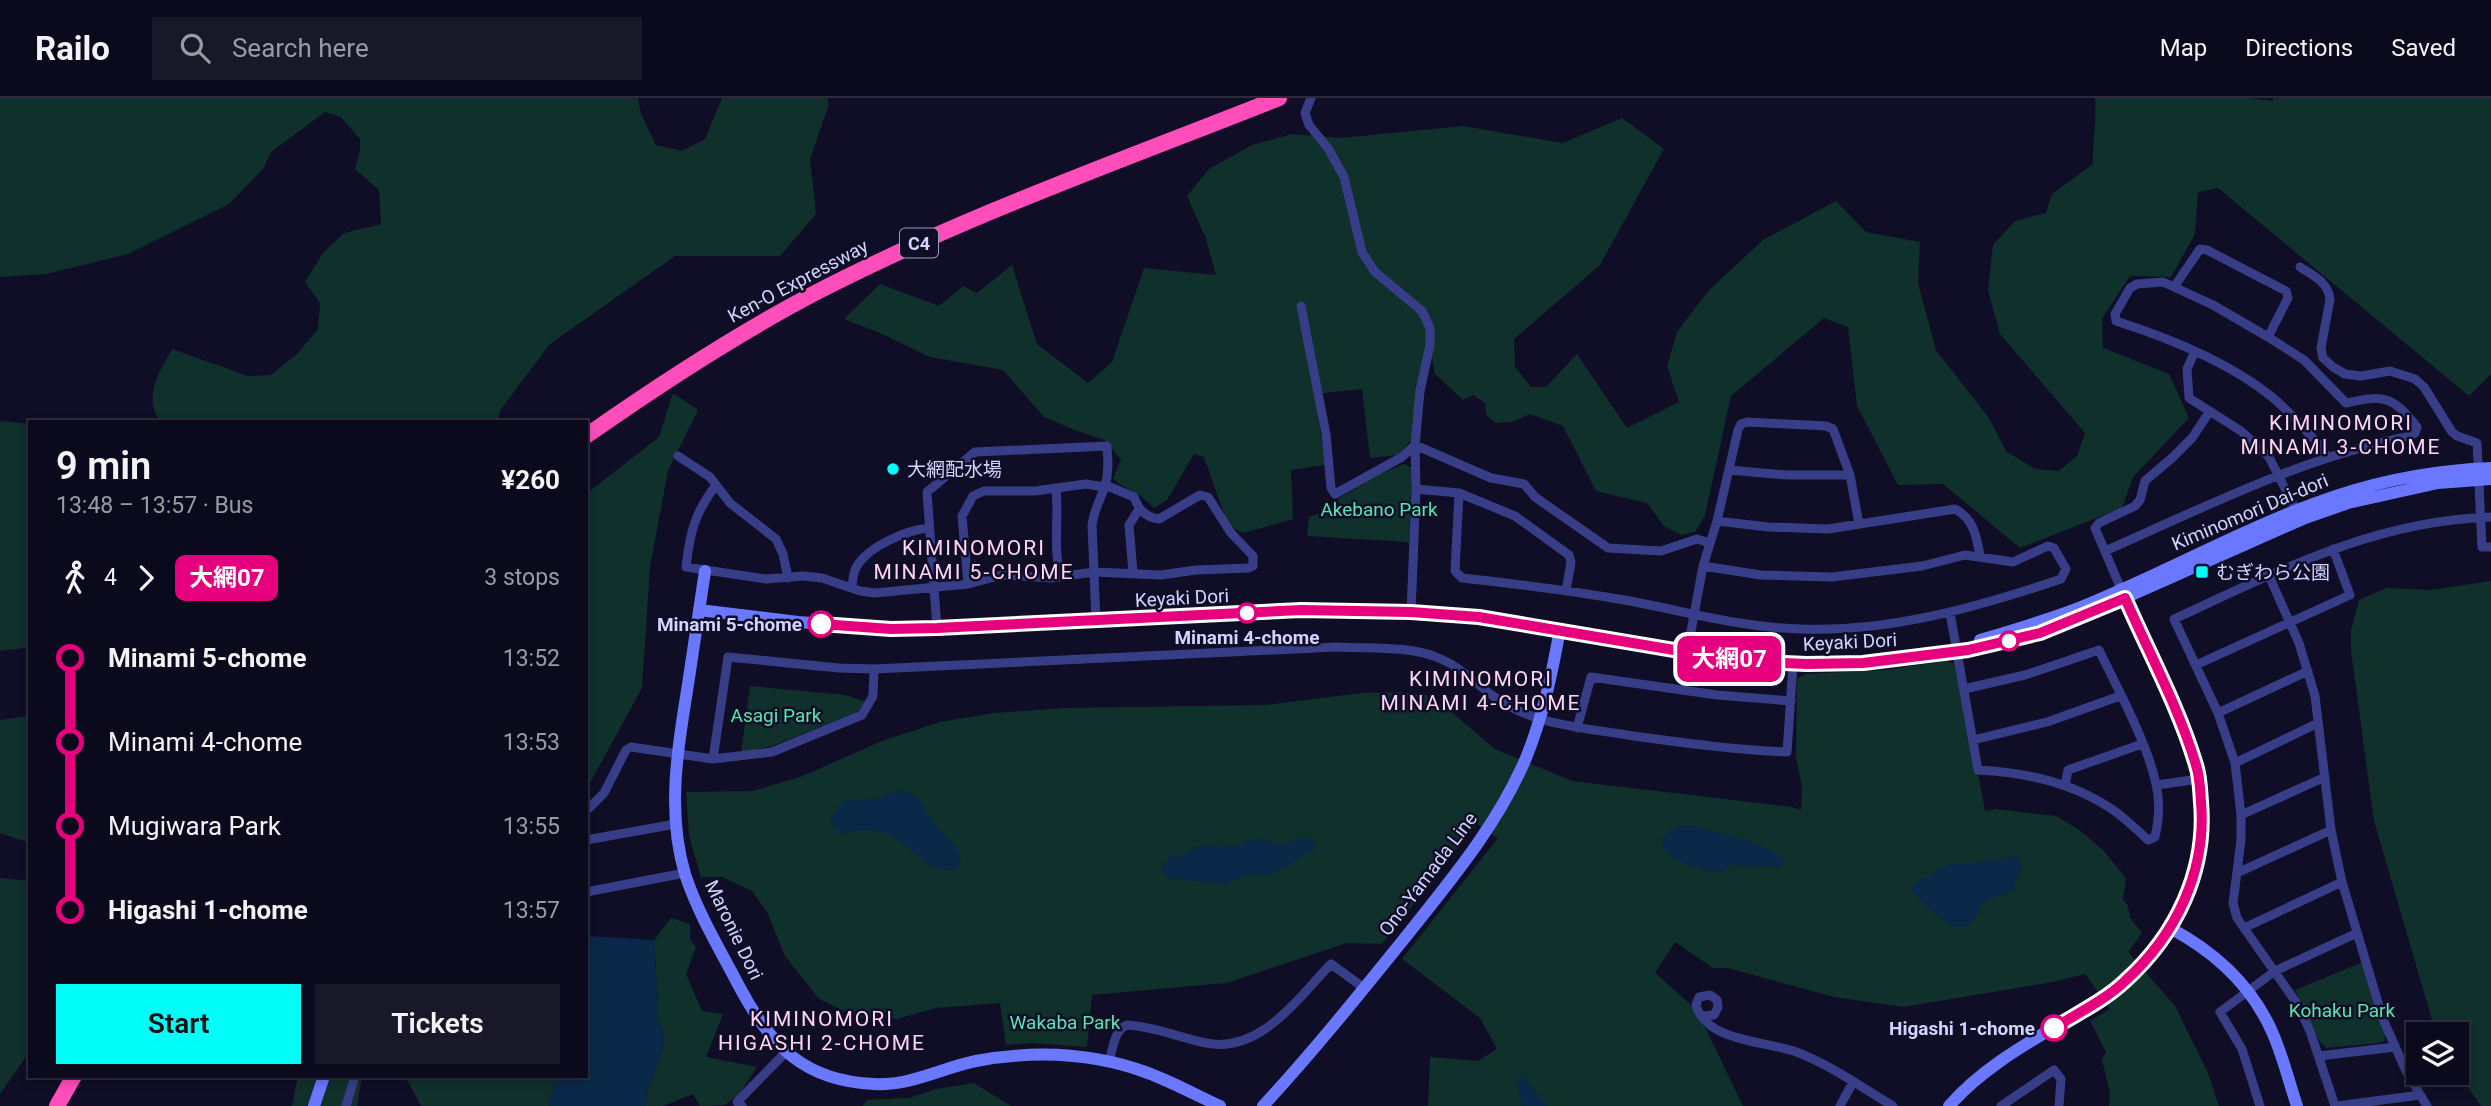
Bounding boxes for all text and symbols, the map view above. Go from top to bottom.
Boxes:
search box [152,17,642,80]
text: Railo [35,29,110,68]
icon: search [176,29,214,67]
text: Search here [232,33,369,63]
text: Map [2160,34,2207,62]
text: Directions [2245,34,2353,62]
text: Saved [2391,34,2456,62]
road number: C4 [900,228,938,258]
street label: Ken-O Expressway [724,234,872,328]
district label: KIMINOMORI MINAMI 3-CHOME [2240,411,2442,459]
text: 9 min [56,444,151,488]
place label: 大網配水場 [907,458,1002,481]
marker: 大網配水場 [885,461,901,477]
text: ¥260 [501,465,560,495]
street label: Kiminomori Dai-dori [2168,469,2332,555]
text: 13:48 – 13:57 · Bus [56,492,253,519]
park label: Akebano Park [1320,498,1438,521]
district label: KIMINOMORI MINAMI 5-CHOME [873,536,1075,584]
icon: walk [56,559,94,597]
icon: forward [127,559,165,597]
place label: むぎわら公園 [2216,561,2330,584]
text: 4 [104,564,117,591]
text: 大網07 [189,564,264,592]
text: 3 stops [484,564,560,591]
marker: むぎわら公園 [2194,564,2210,580]
street label: Keyaki Dori [1134,584,1230,612]
marker: Minami 4-chome [1237,603,1257,623]
marker: Minami 5-chome [808,611,834,637]
place label: Minami 5-chome [657,613,802,636]
place label: Minami 4-chome [1174,626,1320,649]
street label: Keyaki Dori [1802,628,1898,656]
unlabelled marker [1999,631,2019,651]
line badge: 大網07 [1680,636,1778,682]
text: Minami 5-chome [108,643,307,673]
text: 13:52 [503,645,560,672]
text: 大網07 [1691,645,1767,673]
district label: KIMINOMORI MINAMI 4-CHOME [1380,667,1582,715]
park label: Asagi Park [731,704,822,727]
text: Minami 4-chome [108,727,302,757]
text: 13:53 [503,729,560,756]
street label: Ono-Yamada Line [1374,808,1482,940]
text: Mugiwara Park [108,811,281,841]
text: 13:55 [503,813,560,840]
street label: Maronie Dori [700,876,768,984]
text: Higashi 1-chome [108,895,308,925]
text: 13:57 [503,897,560,924]
button: Start [56,984,301,1064]
button: Tickets [315,984,560,1064]
park label: Kohaku Park [2289,999,2396,1022]
district label: KIMINOMORI HIGASHI 2-CHOME [718,1007,926,1055]
park label: Wakaba Park [1010,1011,1121,1034]
marker: Higashi 1-chome [2041,1015,2067,1041]
place label: Higashi 1-chome [1889,1017,2035,1040]
map controls [2406,1022,2469,1085]
button: layers [2406,1022,2469,1085]

